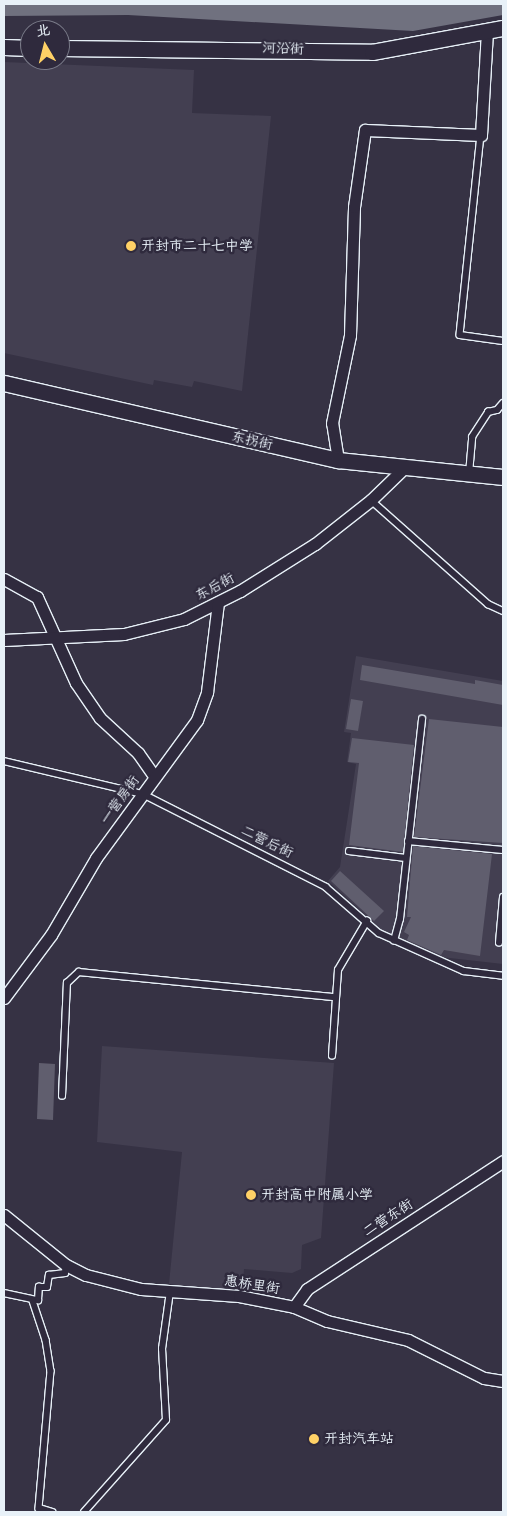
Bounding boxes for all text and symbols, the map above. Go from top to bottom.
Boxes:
north arrow [20,20,70,70]
text: 北 [35,21,51,40]
street label: 河沿街 [262,40,304,58]
place label: 开封市二十七中学 [141,238,253,254]
marker: 开封市二十七中学 [125,240,137,252]
street label: 东拐街 [230,428,274,454]
street label: 东后街 [193,570,237,604]
street label: 一营房街 [97,772,143,828]
street label: 二营后街 [238,822,296,862]
place label: 开封高中附属小学 [261,1187,373,1203]
marker: 开封高中附属小学 [245,1189,257,1201]
street label: 二营东街 [360,1196,416,1240]
street label: 惠桥里街 [223,1272,281,1298]
place label: 开封汽车站 [324,1431,394,1447]
marker: 开封汽车站 [308,1433,320,1445]

